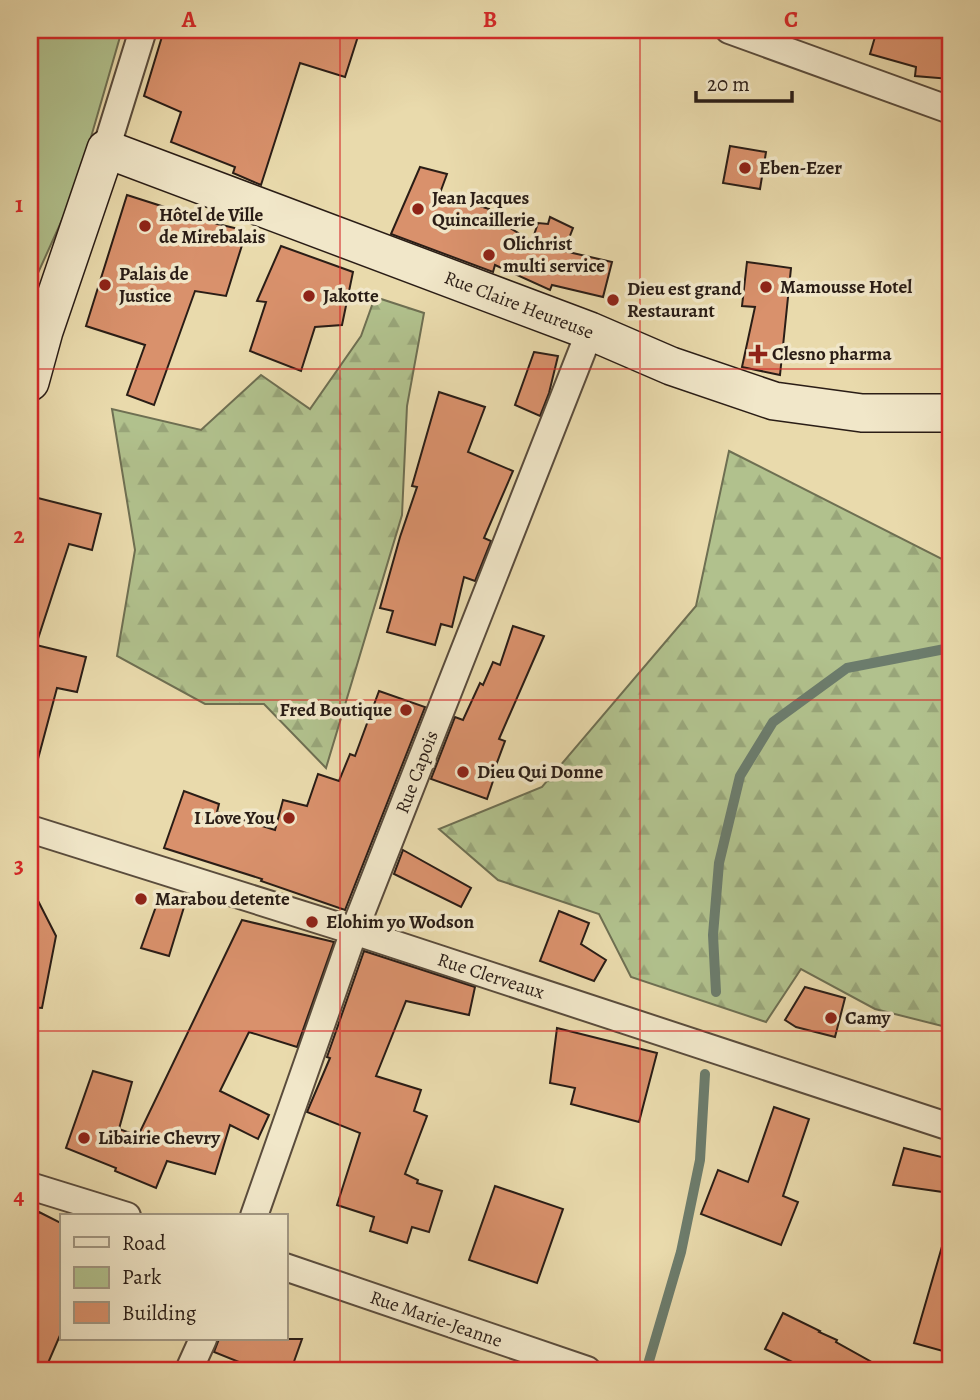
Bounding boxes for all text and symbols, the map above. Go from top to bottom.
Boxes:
text: A [181,4,197,35]
text: B [483,4,497,35]
text: C [784,4,798,35]
scale bar [696,60,793,104]
text: 20 m [707,70,750,98]
place label: Eben-Ezer [759,155,842,181]
marker: Eben-Ezer [737,160,753,176]
place label: Jean Jacques Quincaillerie [432,185,535,233]
text: 1 [15,189,23,220]
marker: Jean Jacques Quincaillerie [410,201,426,217]
place label: Hôtel de Ville de Mirebalais [159,202,266,250]
marker: Hôtel de Ville de Mirebalais [137,218,153,234]
place label: Olichrist multi service [503,231,605,279]
marker: Olichrist multi service [481,247,497,263]
place label: Palais de Justice [119,261,189,309]
street label: Rue Claire Heureuse [440,264,598,346]
place label: Mamousse Hotel [780,274,912,300]
place label: Dieu est grand Restaurant [627,276,742,324]
marker: Palais de Justice [97,277,113,293]
marker: Mamousse Hotel [758,279,774,295]
place label: Jakotte [323,283,379,309]
marker: Jakotte [301,288,317,304]
marker: Dieu est grand Restaurant [605,292,621,308]
place label: Clesno pharma [772,341,893,367]
marker: Clesno pharma [750,346,766,362]
text: 2 [13,520,25,551]
place label: Fred Boutique [280,697,392,723]
marker: Fred Boutique [398,702,414,718]
street label: Rue Capois [389,727,445,817]
place label: Dieu Qui Donne [477,759,604,785]
marker: Dieu Qui Donne [455,764,471,780]
place label: I Love You [194,805,276,831]
marker: I Love You [281,810,297,826]
text: 3 [14,850,24,881]
place label: Marabou detente [155,886,290,912]
marker: Marabou detente [133,891,149,907]
place label: Elohim yo Wodson [326,909,475,935]
marker: Elohim yo Wodson [304,914,320,930]
street label: Rue Clerveaux [434,946,548,1006]
place label: Camy [845,1005,892,1031]
marker: Camy [823,1010,839,1026]
place label: Libairie Chevry [98,1125,221,1151]
marker: Libairie Chevry [76,1130,92,1146]
text: 4 [14,1181,25,1212]
legend [60,1214,287,1340]
text: Road [122,1229,166,1257]
text: Park [122,1263,162,1291]
street label: Rue Marie-Jeanne [366,1284,506,1354]
text: Building [122,1299,197,1327]

